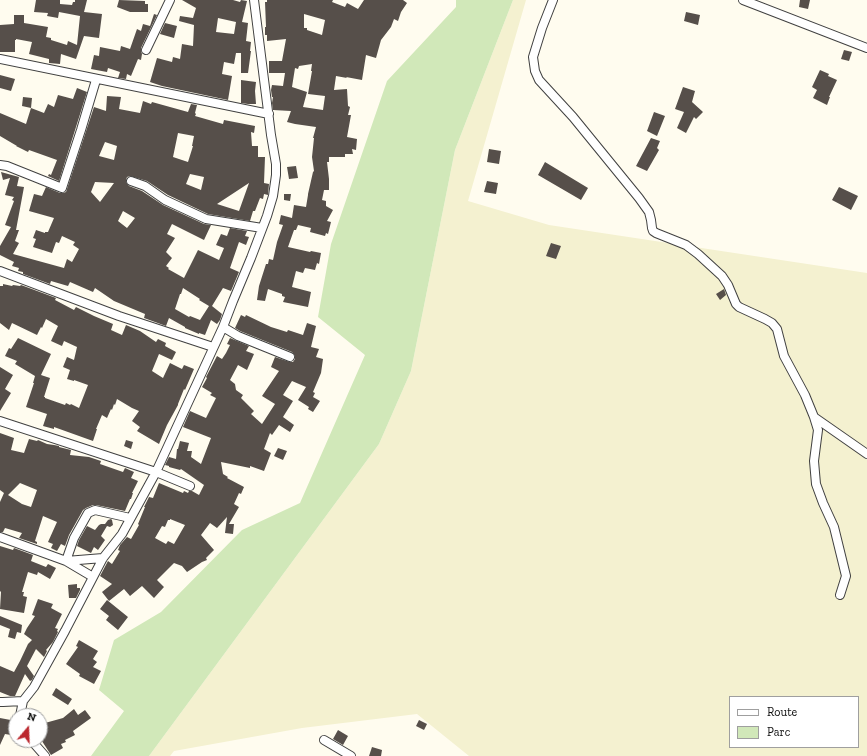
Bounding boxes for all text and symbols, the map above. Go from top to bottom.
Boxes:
legend [729,696,859,748]
text: Route [767,705,797,719]
north arrow [8,708,48,748]
text: N [26,710,38,725]
text: Parc [767,725,790,739]

